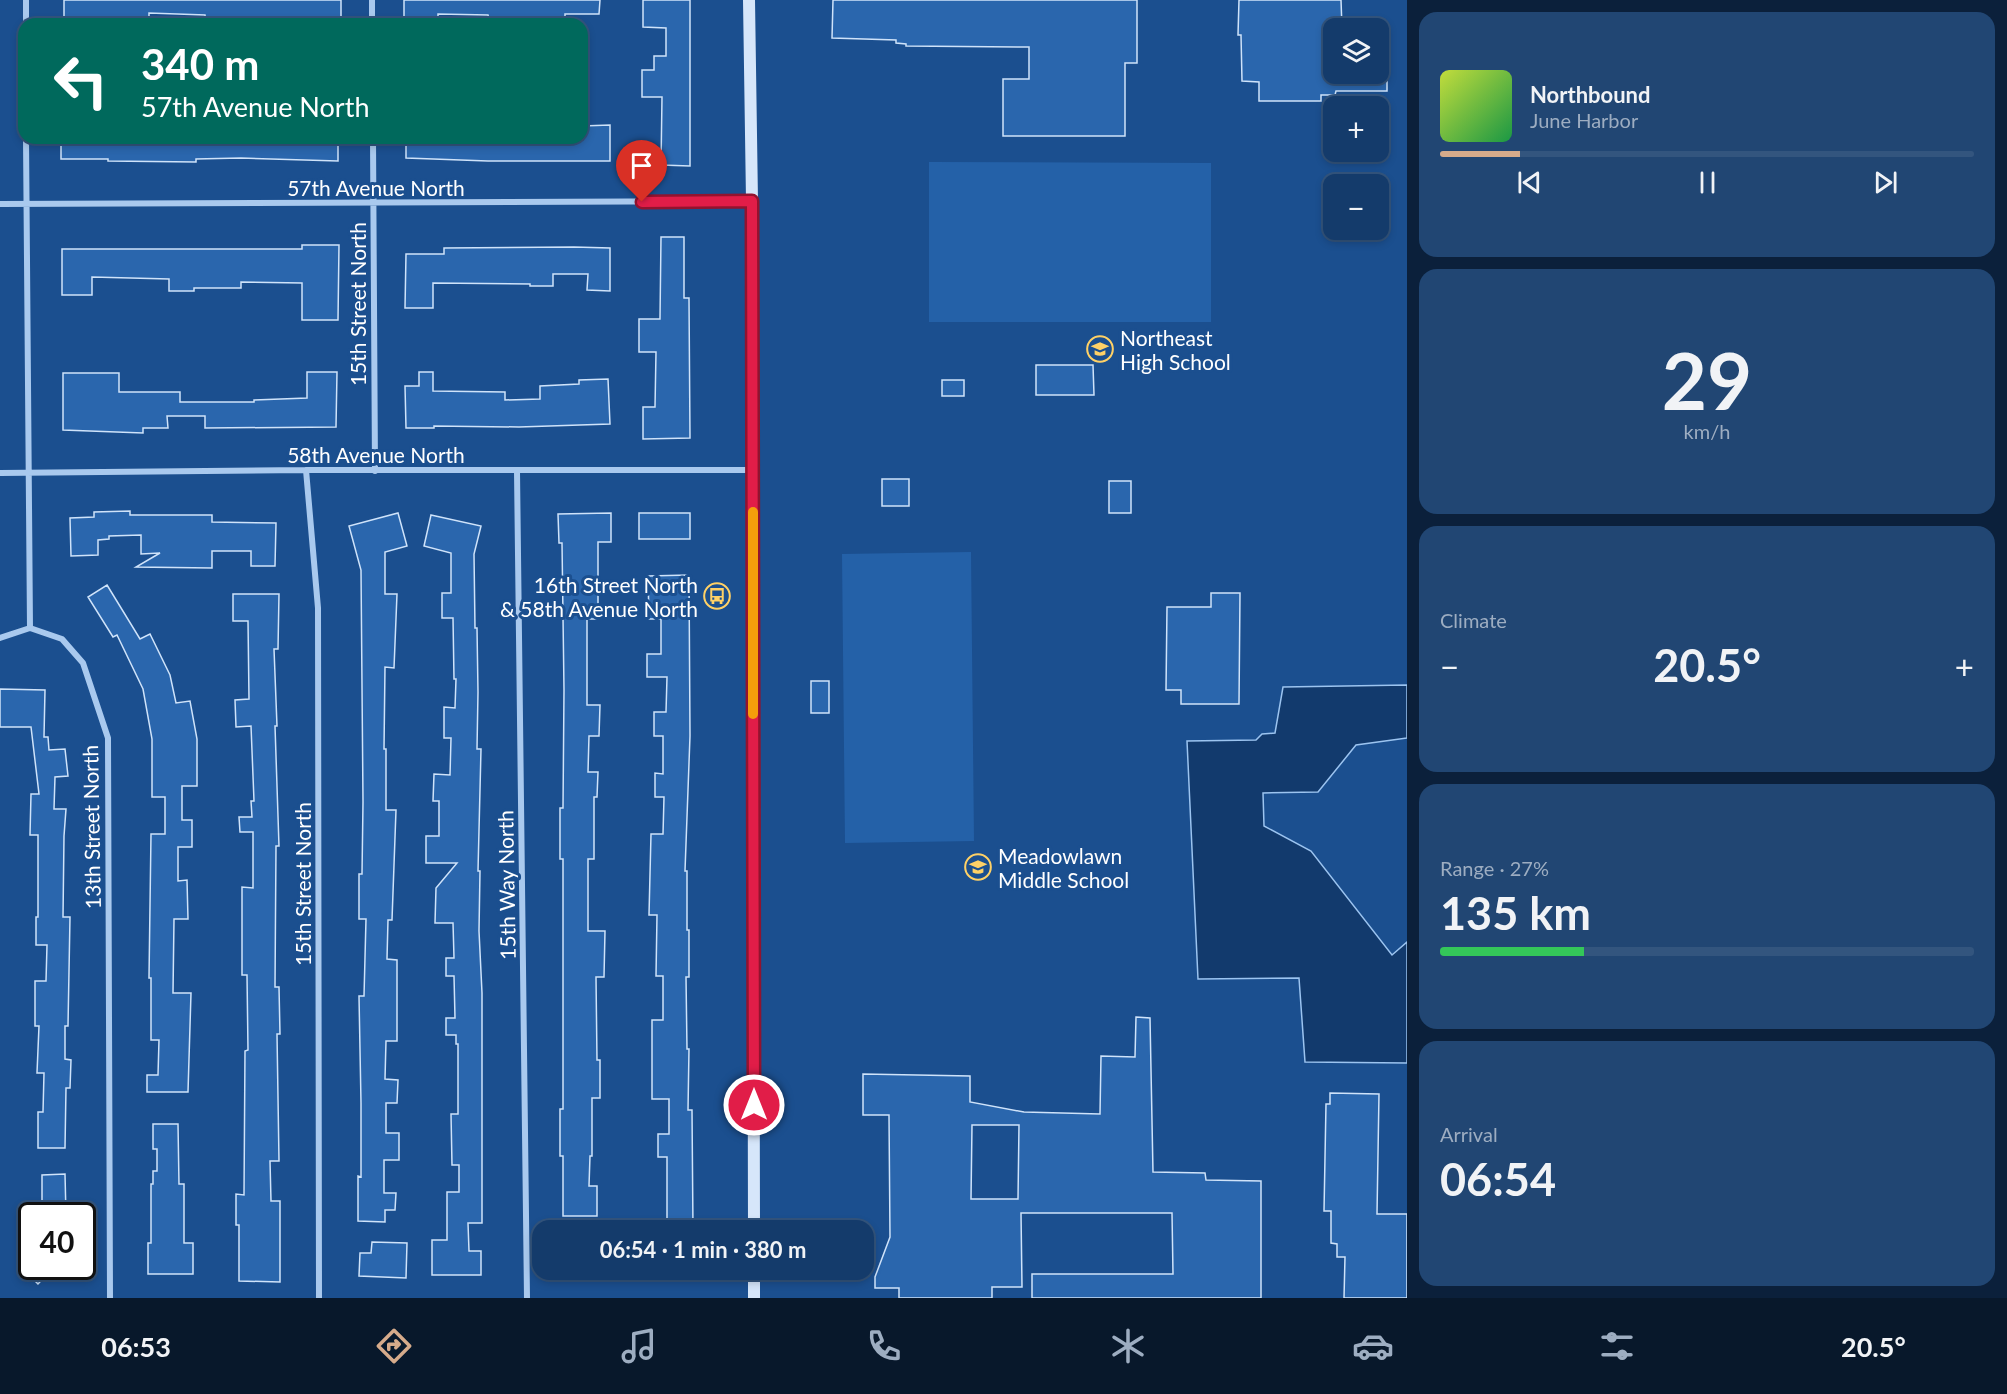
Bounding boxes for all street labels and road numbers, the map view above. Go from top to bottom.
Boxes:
street label: 57th Avenue North [287,175,465,200]
street label: 15th Street North [345,222,370,386]
street label: 58th Avenue North [287,442,465,467]
street label: 13th Street North [77,745,105,909]
street label: 15th Street North [290,802,315,966]
street label: 15th Way North [492,810,520,960]

